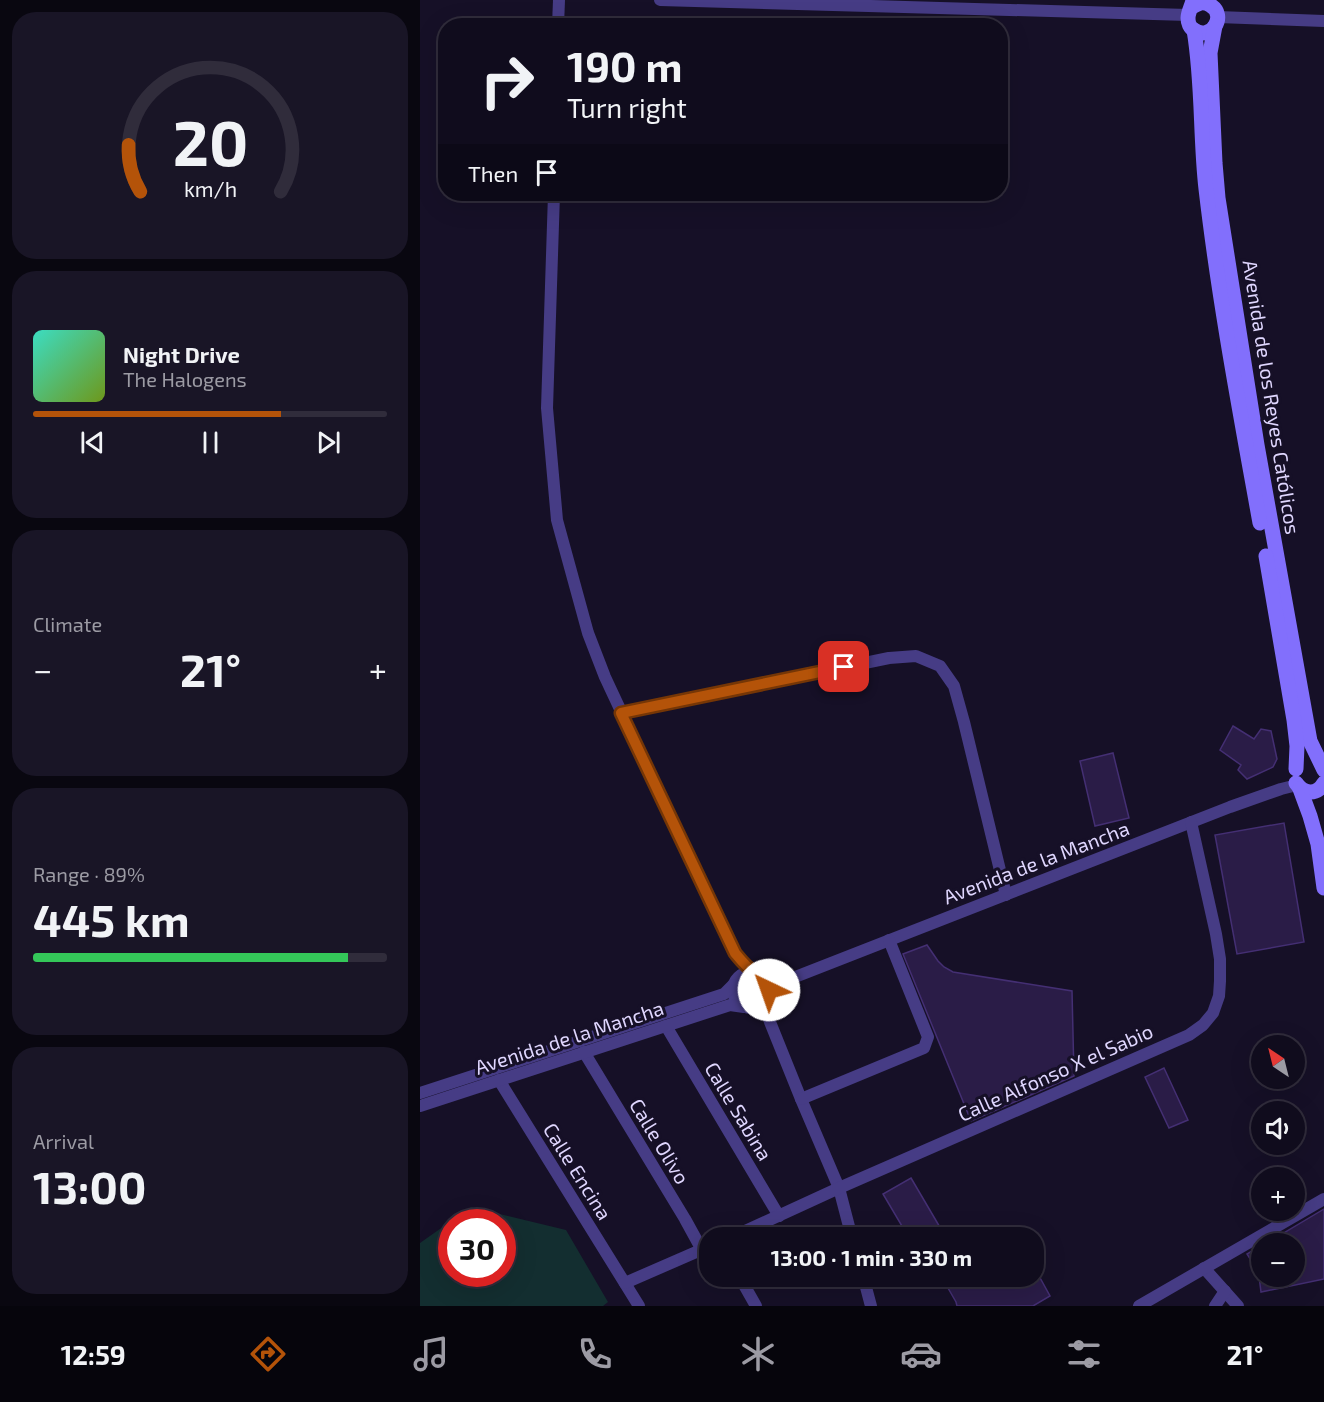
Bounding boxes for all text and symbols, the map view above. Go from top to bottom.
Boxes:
text: 190 m [567,40,683,90]
icon: right [468,42,546,120]
text: Turn right [567,91,687,123]
text: 20 [172,105,248,180]
icon: arrive [530,156,563,189]
text: Then [468,160,518,186]
text: km/h [183,177,237,202]
street label: Avenida de los Reyes Católicos [1238,258,1306,536]
text: Night Drive [123,341,240,367]
text: The Halogens [123,367,247,391]
icon: previous [76,426,109,459]
icon: pause [194,426,227,459]
icon: next [312,426,345,459]
text: Climate [33,612,102,636]
pin [818,641,869,692]
text: 21° [180,642,241,696]
text: − [33,649,52,689]
text: + [369,649,387,689]
icon: arrive [827,650,860,683]
street label: Avenida de la Mancha [940,815,1132,909]
text: Range · 89% [33,862,145,886]
text: 445 km [33,892,190,946]
position arrow [737,958,801,1022]
street label: Avenida de la Mancha [471,995,667,1079]
street label: Calle Alfonso X el Sabio [954,1018,1156,1126]
north arrow [1251,1035,1305,1089]
map controls [1251,1035,1305,1287]
street label: Calle Sabina [700,1057,778,1165]
street label: Calle Olivo [625,1094,695,1188]
button: sound [1251,1101,1305,1155]
street label: Calle Encina [539,1118,617,1224]
text: Arrival [33,1129,94,1153]
text: 13:00 [33,1159,146,1213]
button: + [1251,1167,1305,1221]
speed limit sign: 30 [438,1209,516,1287]
button: − [1251,1233,1305,1287]
text: 13:00 · 1 min · 330 m [771,1244,972,1270]
icon: directions [247,1333,289,1375]
icon: music [410,1333,452,1375]
icon: phone [574,1333,616,1375]
icon: climate [737,1333,779,1375]
icon: car [900,1333,942,1375]
icon: filters [1063,1333,1105,1375]
text: 12:59 [61,1338,126,1370]
text: 21° [1227,1338,1263,1370]

